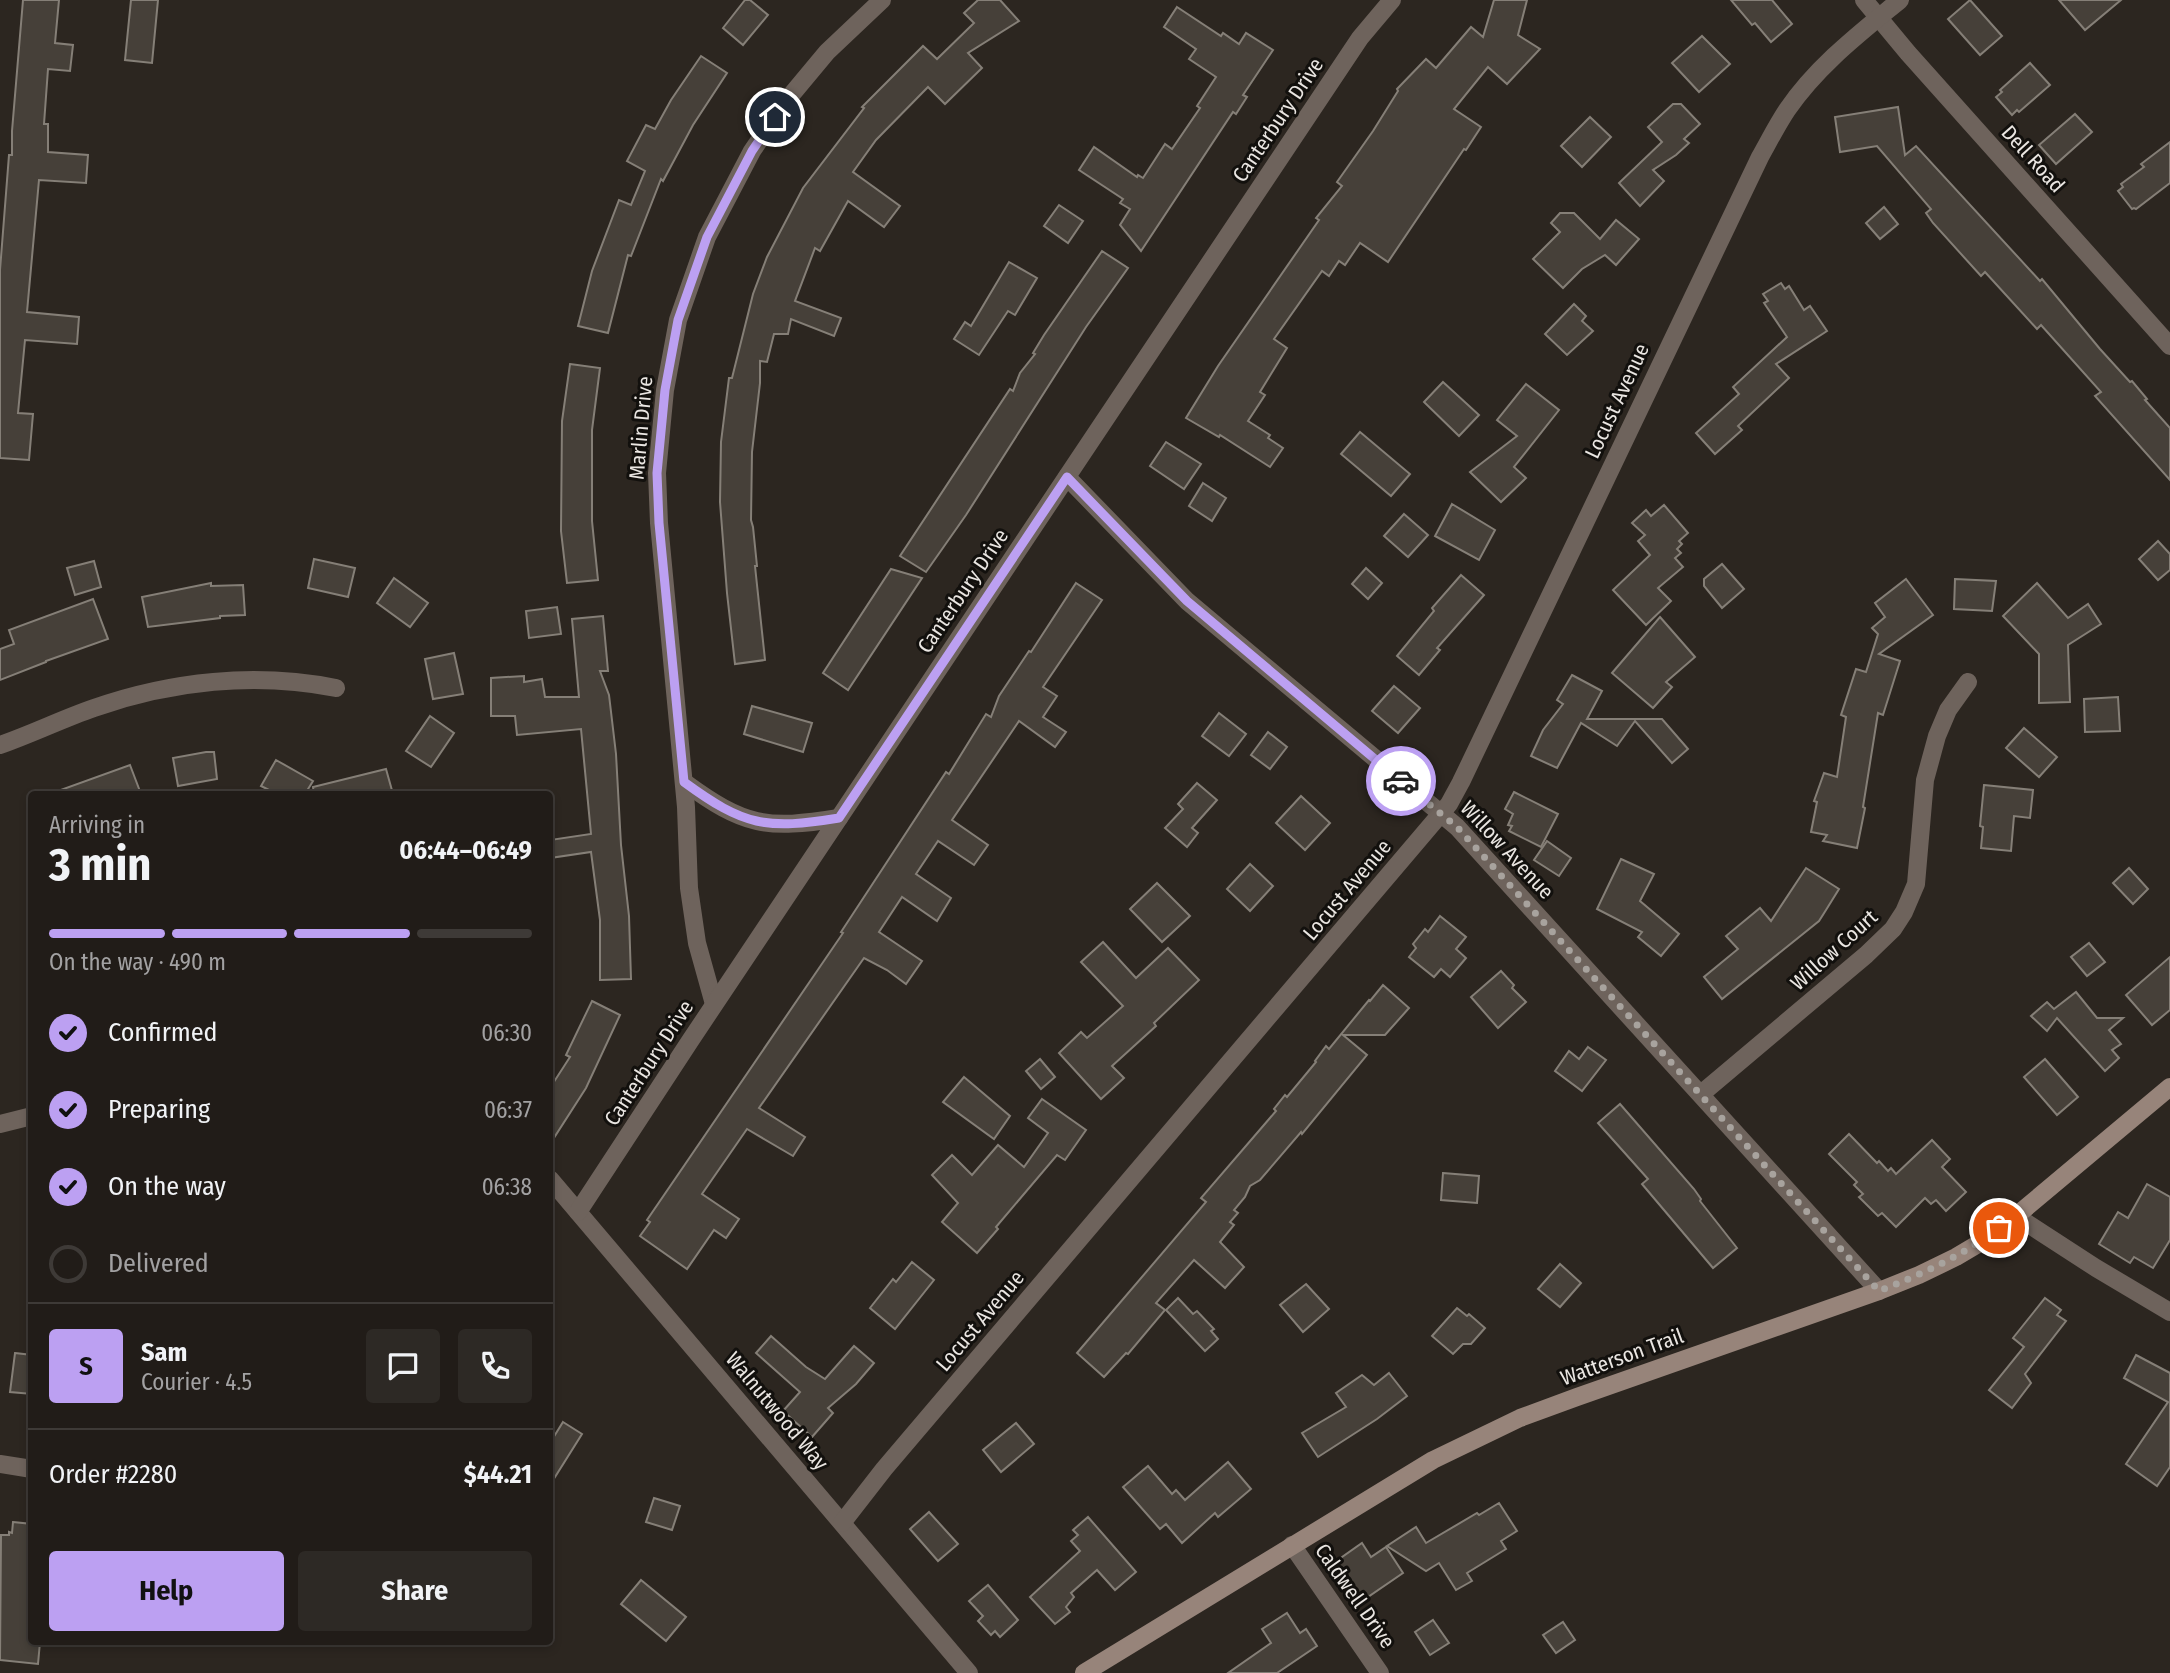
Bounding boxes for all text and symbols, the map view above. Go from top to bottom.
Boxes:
street label: Canterbury Drive [1227,53,1329,187]
pin [745,87,805,147]
icon: home [756,98,794,136]
street label: Dell Road [1996,120,2070,198]
street label: Locust Avenue [1579,340,1655,462]
street label: Marlin Drive [624,375,658,481]
street label: Canterbury Drive [912,524,1014,658]
courier [1366,746,1436,816]
icon: car [1382,762,1420,800]
street label: Willow Avenue [1455,795,1559,905]
text: Arriving in [49,811,145,839]
street label: Locust Avenue [1297,834,1397,946]
text: 06:44–06:49 [399,835,532,866]
text: 3 min [49,837,151,892]
street label: Willow Court [1785,904,1883,996]
text: On the way · 490 m [49,948,226,976]
street label: Canterbury Drive [599,995,699,1131]
icon: check [49,1014,87,1052]
text: Confirmed [108,1017,218,1048]
text: 06:30 [481,1019,532,1047]
icon: check [49,1091,87,1129]
text: Preparing [108,1094,210,1125]
text: 06:37 [484,1096,532,1124]
icon: check [49,1168,87,1206]
text: On the way [108,1171,226,1202]
text: 06:38 [482,1173,532,1201]
pin [1969,1198,2029,1258]
icon: bag [1980,1209,2018,1247]
text: Delivered [108,1248,209,1279]
street label: Locust Avenue [930,1265,1030,1377]
street label: Watterson Trail [1557,1323,1688,1391]
button: chat [366,1329,440,1403]
button: phone [458,1329,532,1403]
text: Sam [141,1337,187,1368]
street label: Walnutwood Way [720,1347,834,1476]
text: S [79,1351,93,1382]
text: Courier · 4.5 [141,1368,252,1396]
text: Order #2280 [49,1459,177,1490]
text: $44.21 [464,1459,532,1490]
street label: Caldwell Drive [1309,1539,1401,1653]
button: Help [49,1551,284,1631]
button: Share [298,1551,532,1631]

